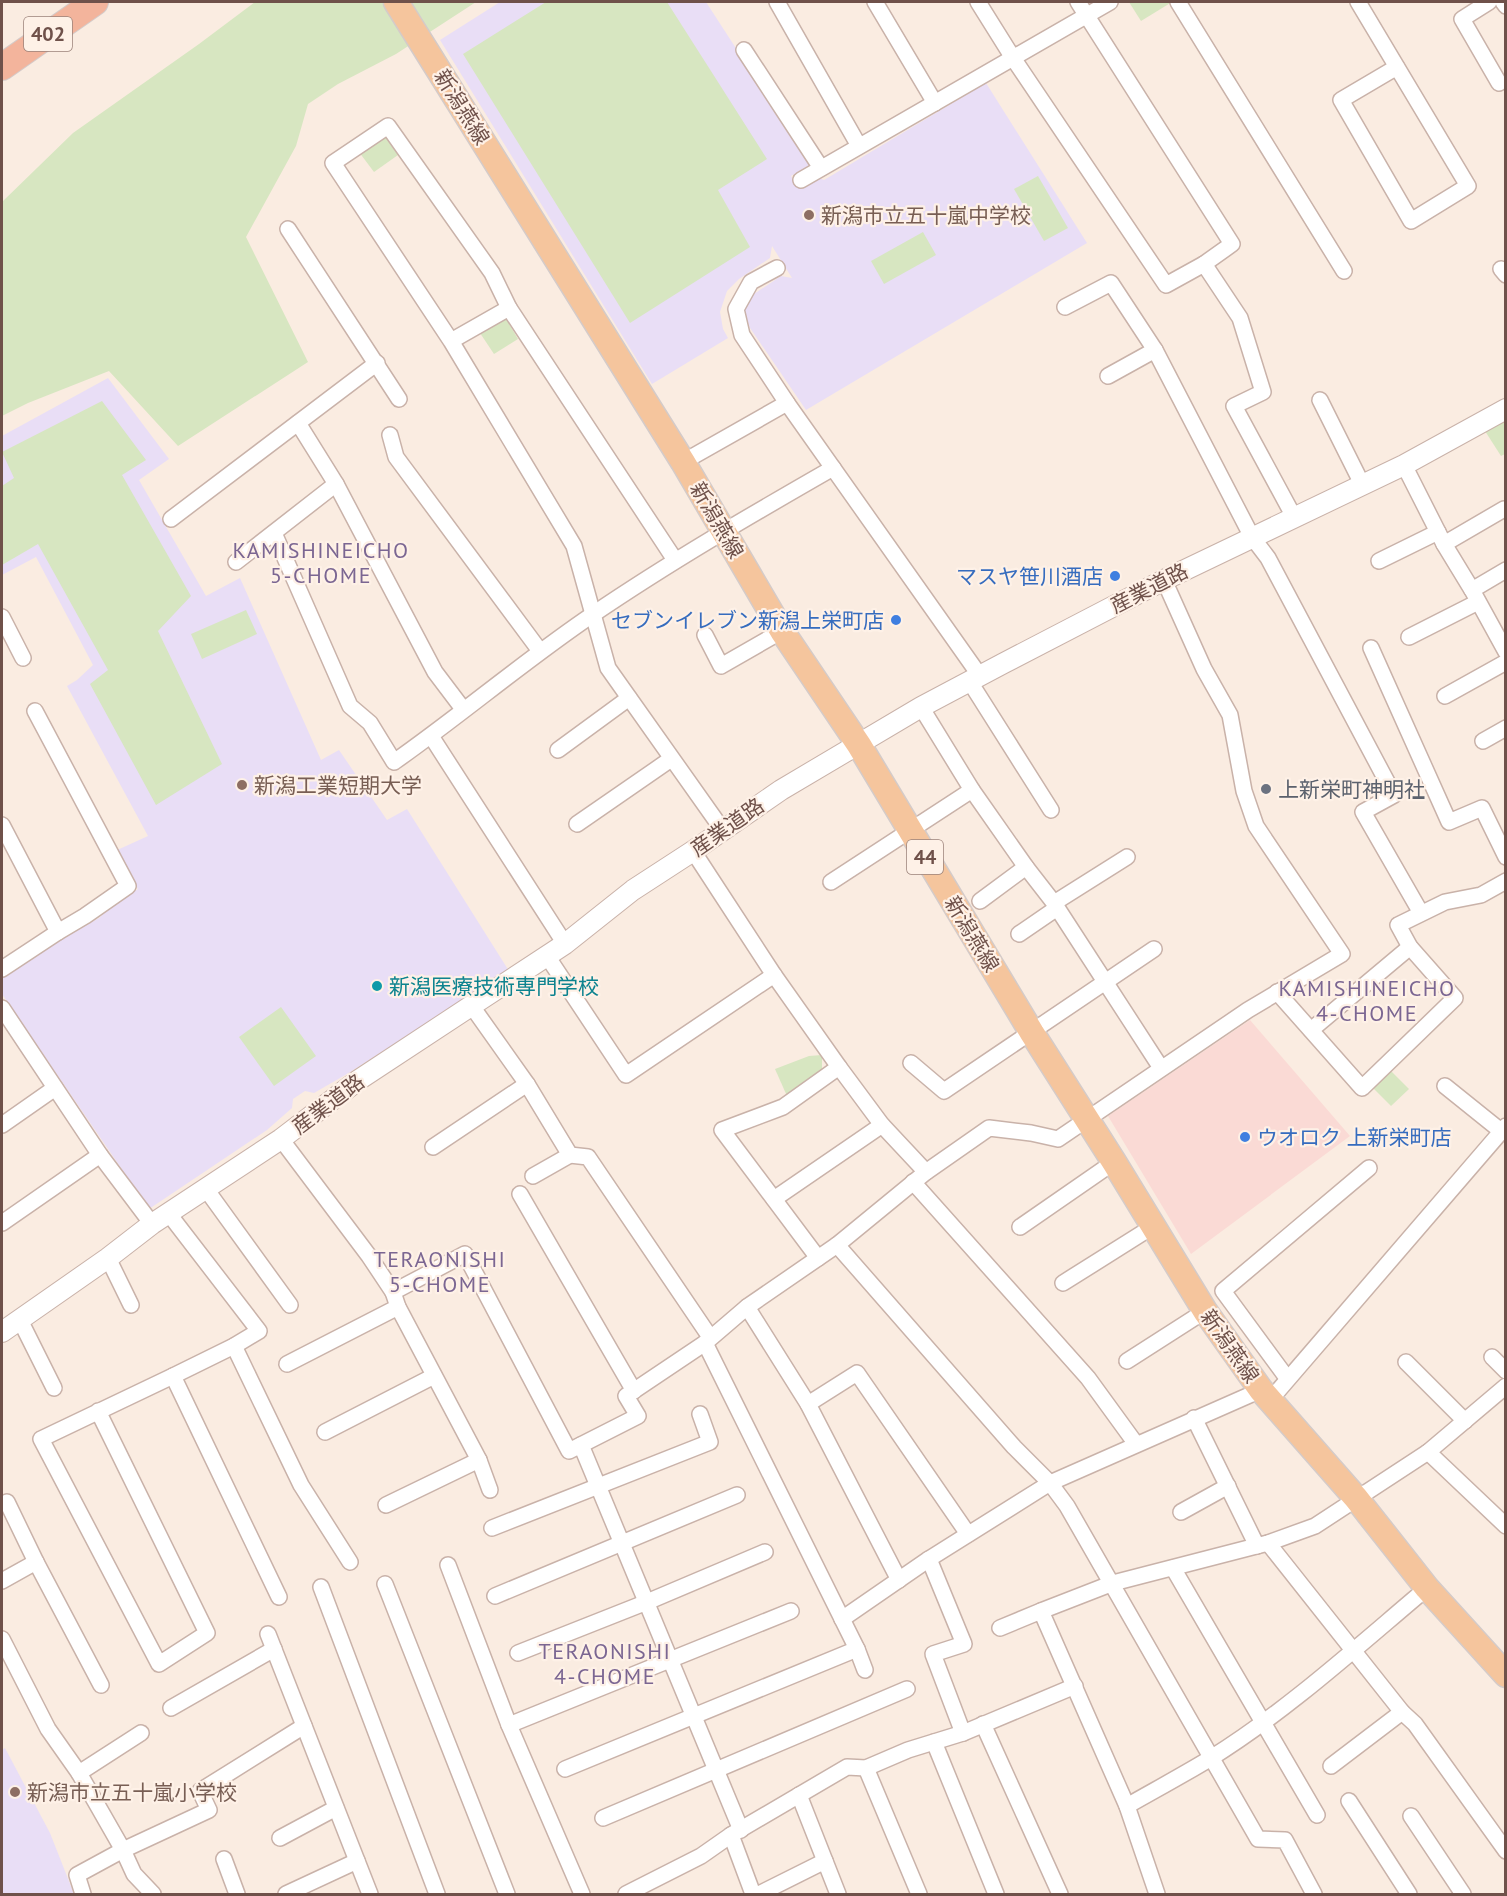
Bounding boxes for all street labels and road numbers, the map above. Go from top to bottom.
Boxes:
road number: 402 [24,17,72,51]
street label: 新潟燕線 [428,64,496,150]
street label: 新潟燕線 [684,477,750,563]
street label: 産業道路 [1105,557,1193,619]
street label: 産業道路 [685,792,769,862]
road number: 44 [907,840,943,874]
street label: 新潟燕線 [939,891,1005,977]
street label: 産業道路 [286,1068,370,1140]
street label: 新潟燕線 [1195,1304,1265,1388]

